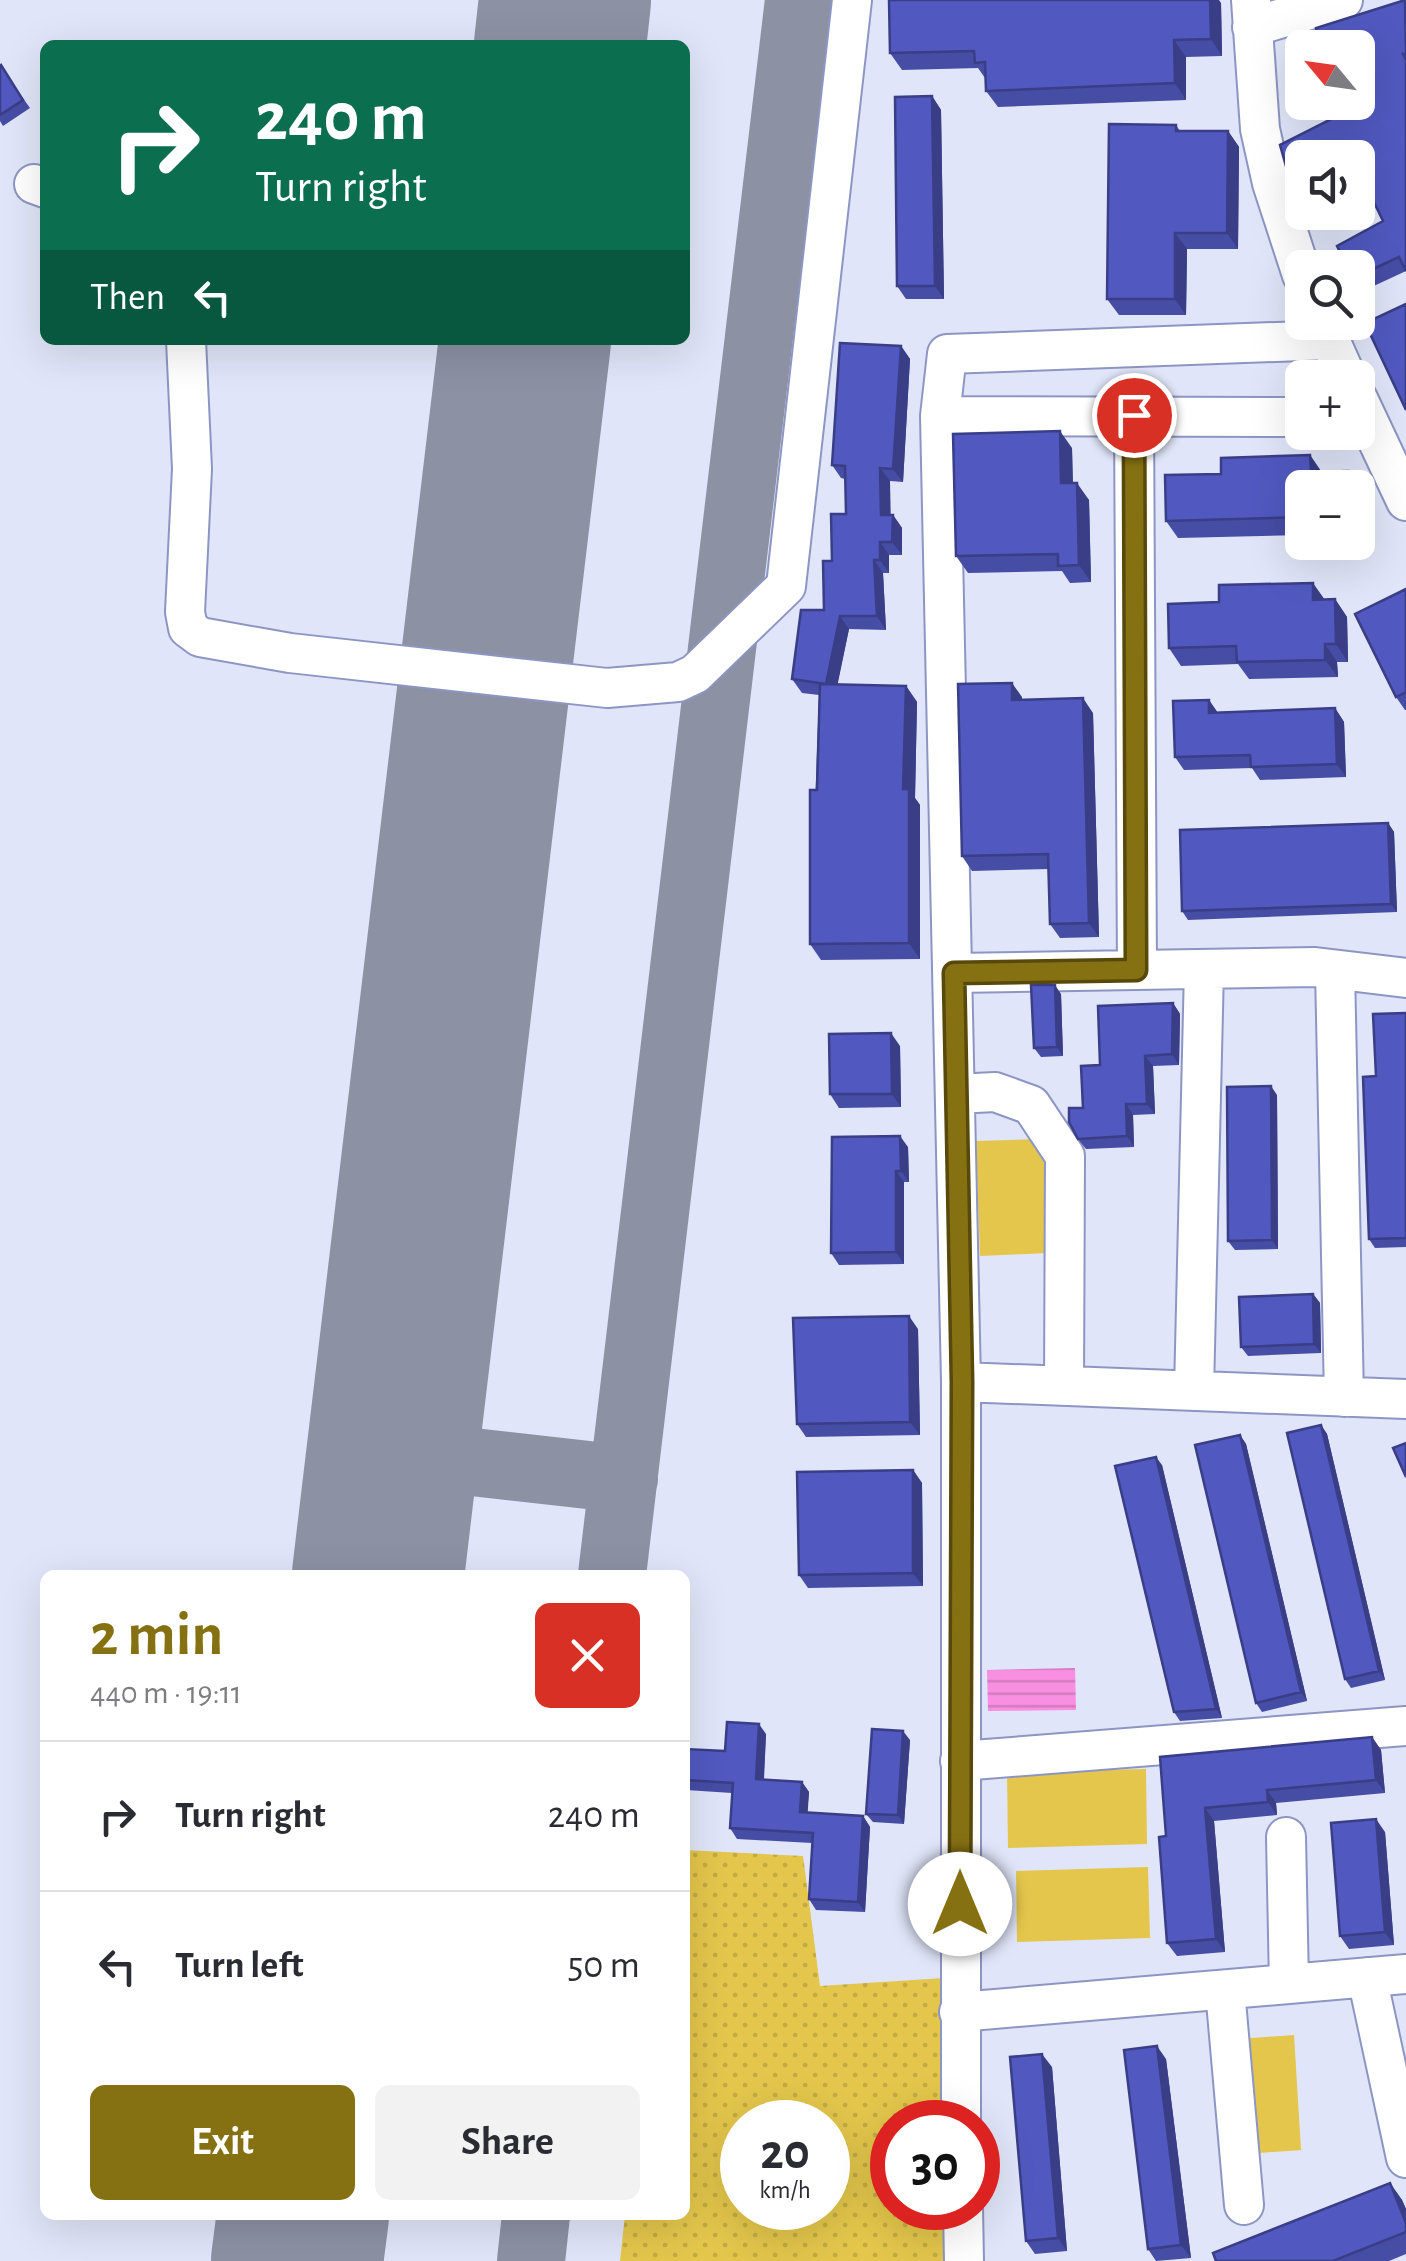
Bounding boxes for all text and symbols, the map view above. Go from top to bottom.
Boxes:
north arrow [1285,30,1375,120]
map controls [1285,30,1375,560]
icon: right [90,80,220,210]
text: 240 m [255,83,427,153]
button: sound [1285,140,1375,230]
text: Turn right [255,165,427,210]
button: search [1285,250,1375,340]
icon: left [185,270,240,325]
text: Then [90,279,165,317]
button: + [1285,360,1375,450]
pin [1092,373,1177,458]
icon: arrive [1107,388,1162,443]
button: − [1285,470,1375,560]
button: close [535,1603,640,1708]
text: 2 min [90,1606,223,1666]
text: 440 m · 19:11 [90,1677,242,1709]
icon: right [90,1789,145,1844]
text: Turn right [175,1797,325,1835]
text: 240 m [548,1797,640,1835]
position arrow [908,1852,1012,1956]
icon: left [90,1939,145,1994]
text: Turn left [175,1947,303,1985]
text: 50 m [567,1947,640,1985]
button: Exit [90,2085,355,2200]
button: Share [375,2085,640,2200]
speed limit sign: 30 [870,2100,1000,2230]
text: 20 [760,2128,810,2178]
text: km/h [759,2178,811,2203]

